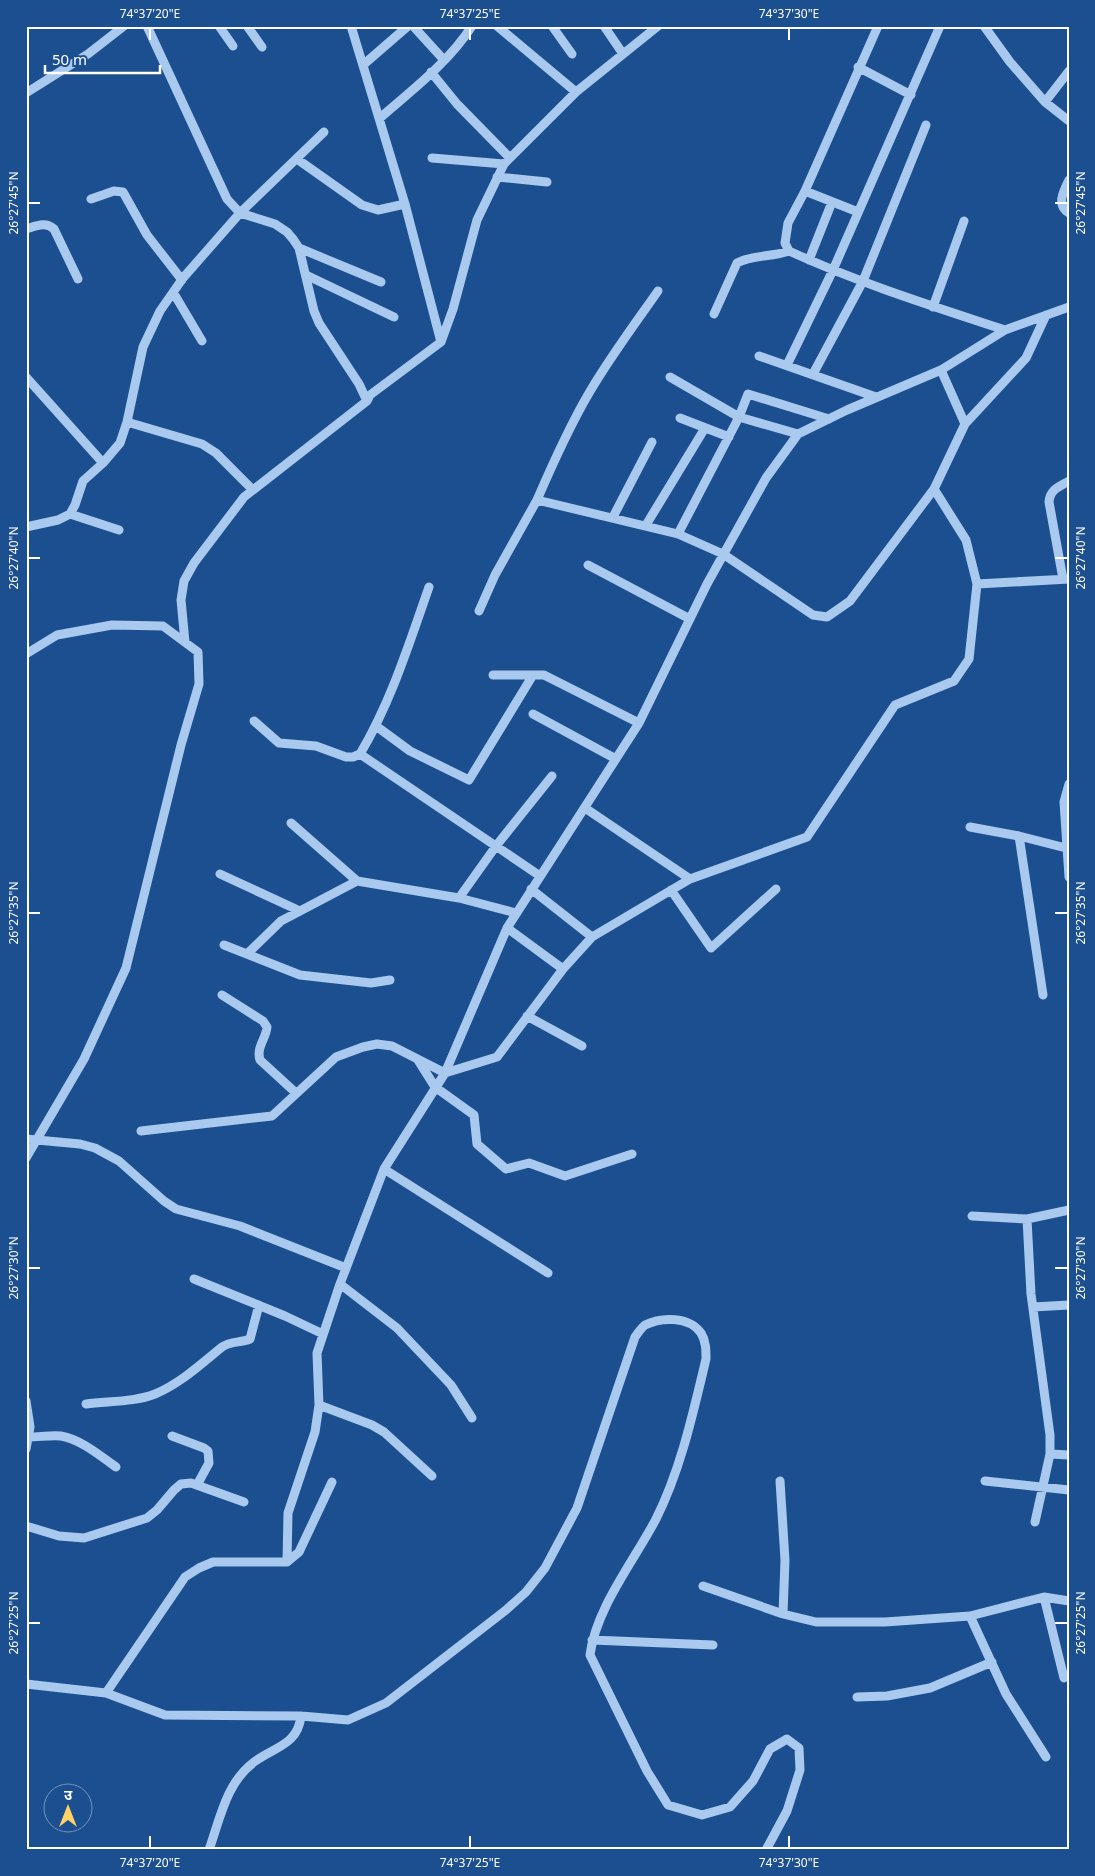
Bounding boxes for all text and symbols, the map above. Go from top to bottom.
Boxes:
text: 74°37'20"E [120,5,180,22]
text: 74°37'25"E [440,5,500,22]
text: 74°37'30"E [759,5,819,22]
scale bar [45,42,160,74]
text: 50 m [52,49,87,69]
text: 26°27'45"N [5,171,22,235]
text: 26°27'45"N [1072,171,1089,235]
text: 26°27'40"N [5,526,22,590]
text: 26°27'40"N [1072,526,1089,590]
text: 26°27'35"N [5,881,22,945]
text: 26°27'35"N [1072,881,1089,945]
text: 26°27'30"N [5,1236,22,1300]
text: 26°27'30"N [1072,1236,1089,1300]
text: 26°27'25"N [5,1591,22,1655]
text: 26°27'25"N [1072,1591,1089,1655]
north arrow [42,1784,92,1834]
text: उ [64,1785,73,1804]
text: 74°37'20"E [120,1854,180,1871]
text: 74°37'25"E [440,1854,500,1871]
text: 74°37'30"E [759,1854,819,1871]

